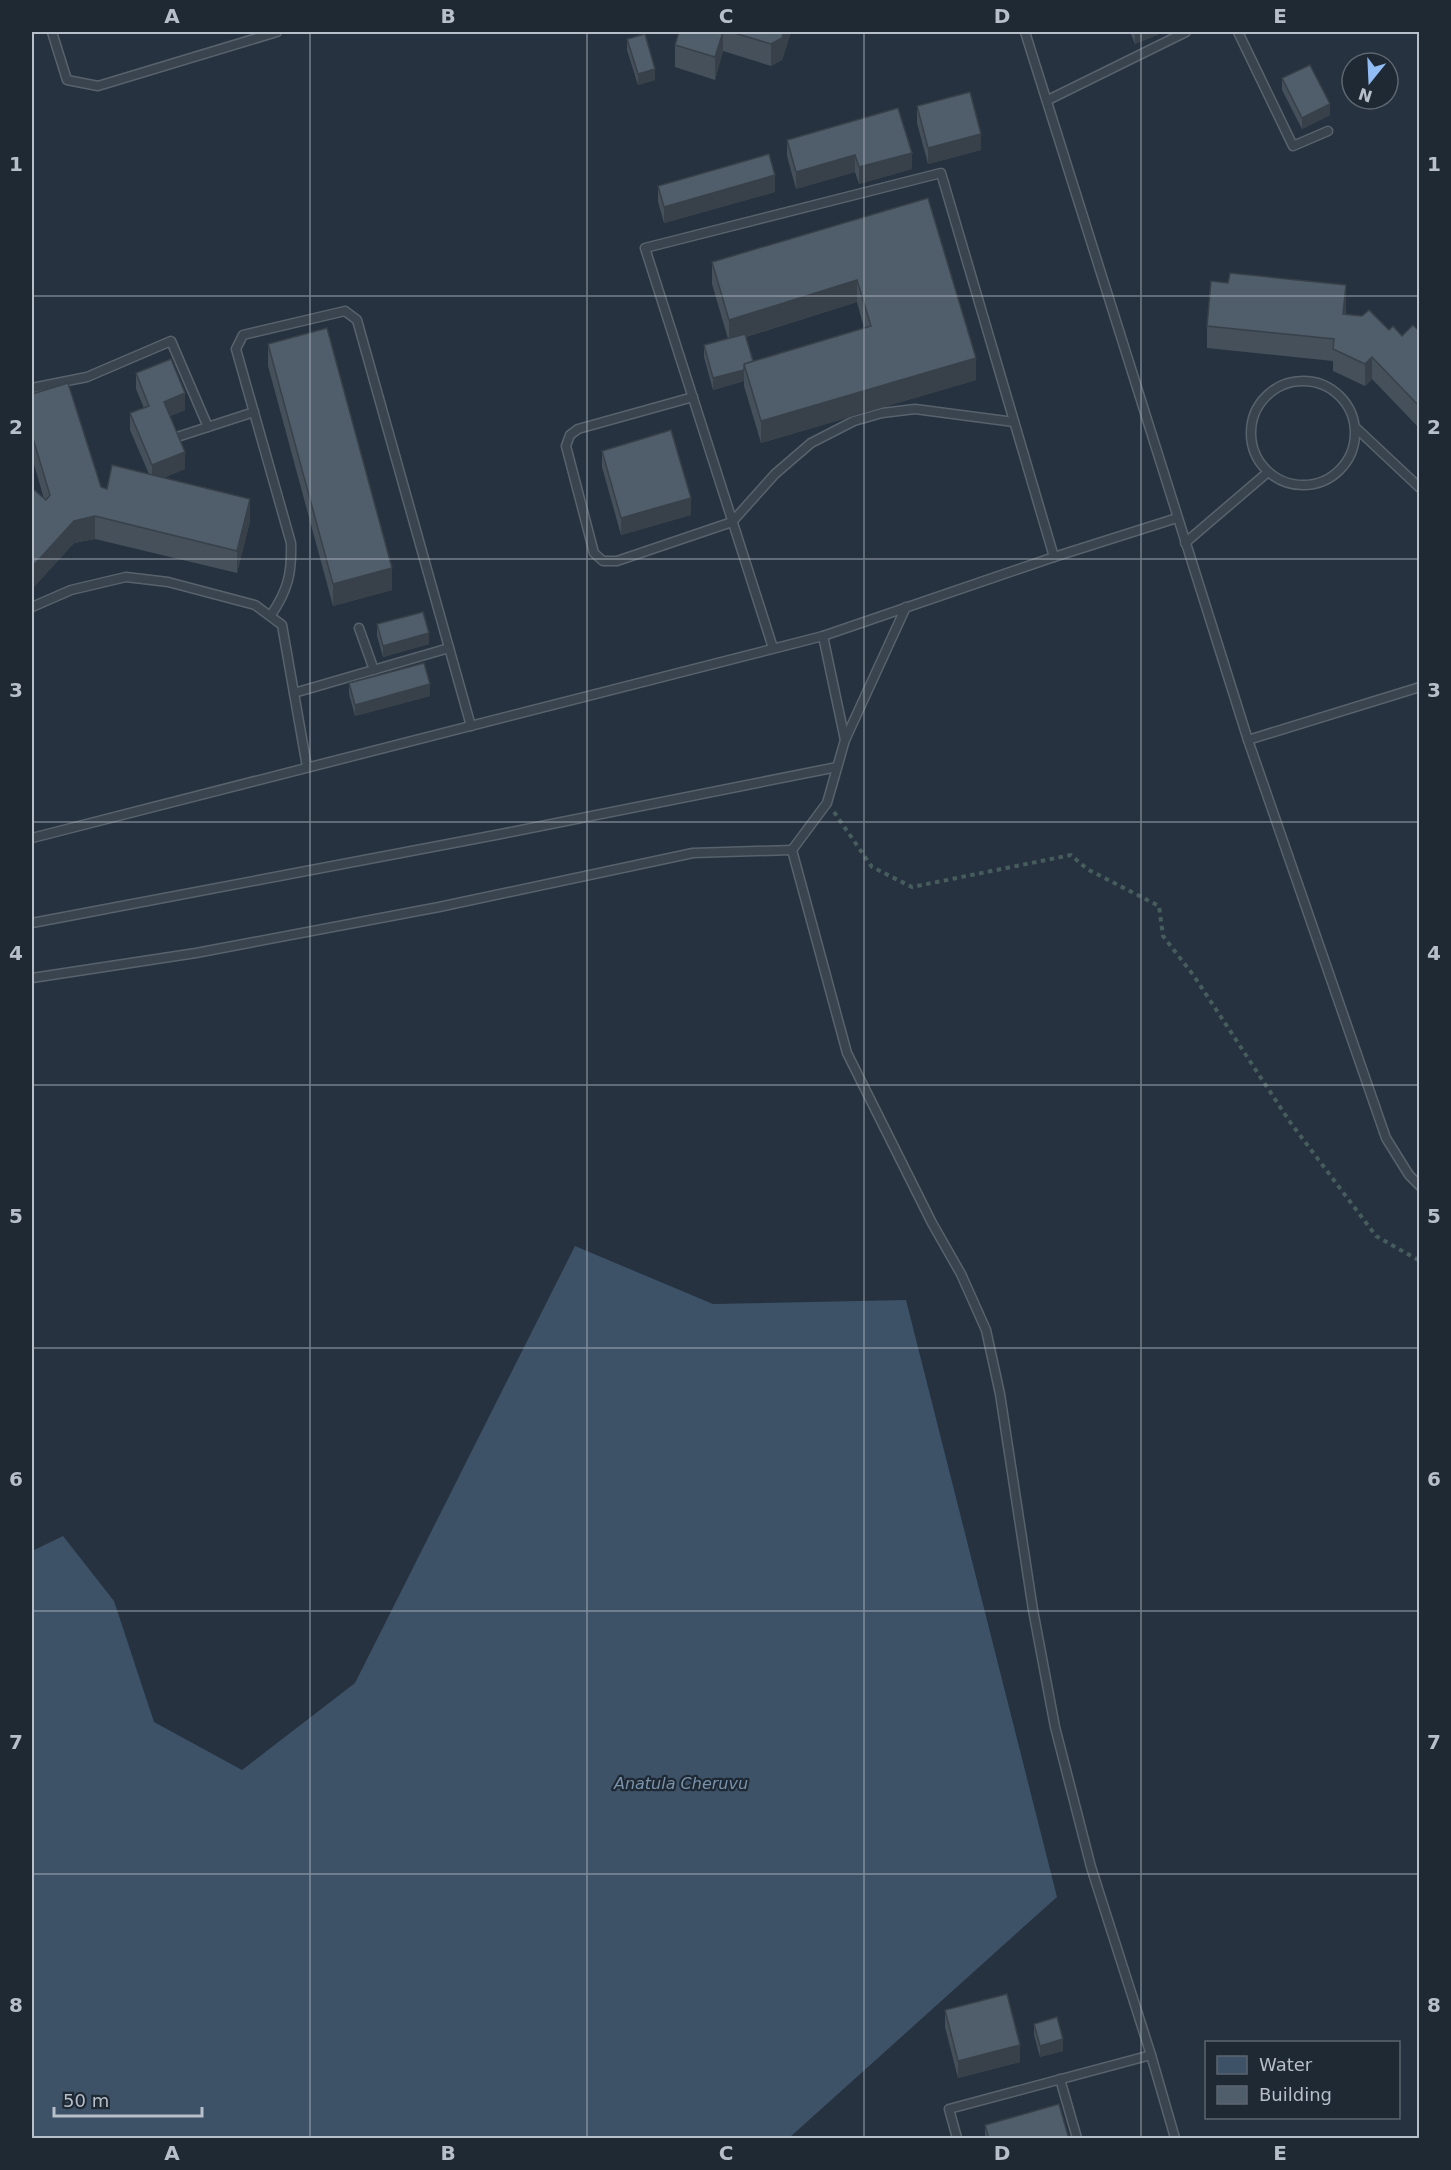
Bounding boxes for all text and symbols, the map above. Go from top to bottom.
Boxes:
text: A [164,4,180,28]
text: B [440,4,456,28]
text: C [719,4,733,28]
text: D [994,4,1010,28]
text: E [1273,4,1287,28]
north arrow [1340,51,1400,111]
text: N [1356,84,1375,106]
text: 1 [9,152,23,176]
text: 1 [1427,152,1441,176]
text: 2 [9,415,23,439]
text: 2 [1427,415,1441,439]
text: 3 [9,678,23,702]
text: 3 [1427,678,1441,702]
text: 4 [9,941,23,965]
text: 4 [1427,941,1441,965]
text: 5 [9,1204,23,1228]
text: 5 [1427,1204,1441,1228]
text: 6 [9,1467,23,1491]
text: 6 [1427,1467,1441,1491]
text: 7 [9,1730,23,1754]
text: 7 [1427,1730,1441,1754]
water label: Anatula Cheruvu [613,1774,748,1793]
text: 8 [9,1993,23,2017]
text: 8 [1427,1993,1441,2017]
legend [1205,2041,1400,2119]
text: Water [1259,2054,1313,2075]
scale bar [54,2080,202,2118]
text: Building [1259,2084,1332,2105]
text: 50 m [63,2090,109,2111]
text: A [164,2141,180,2165]
text: B [440,2141,456,2165]
text: C [719,2141,733,2165]
text: D [994,2141,1010,2165]
text: E [1273,2141,1287,2165]

